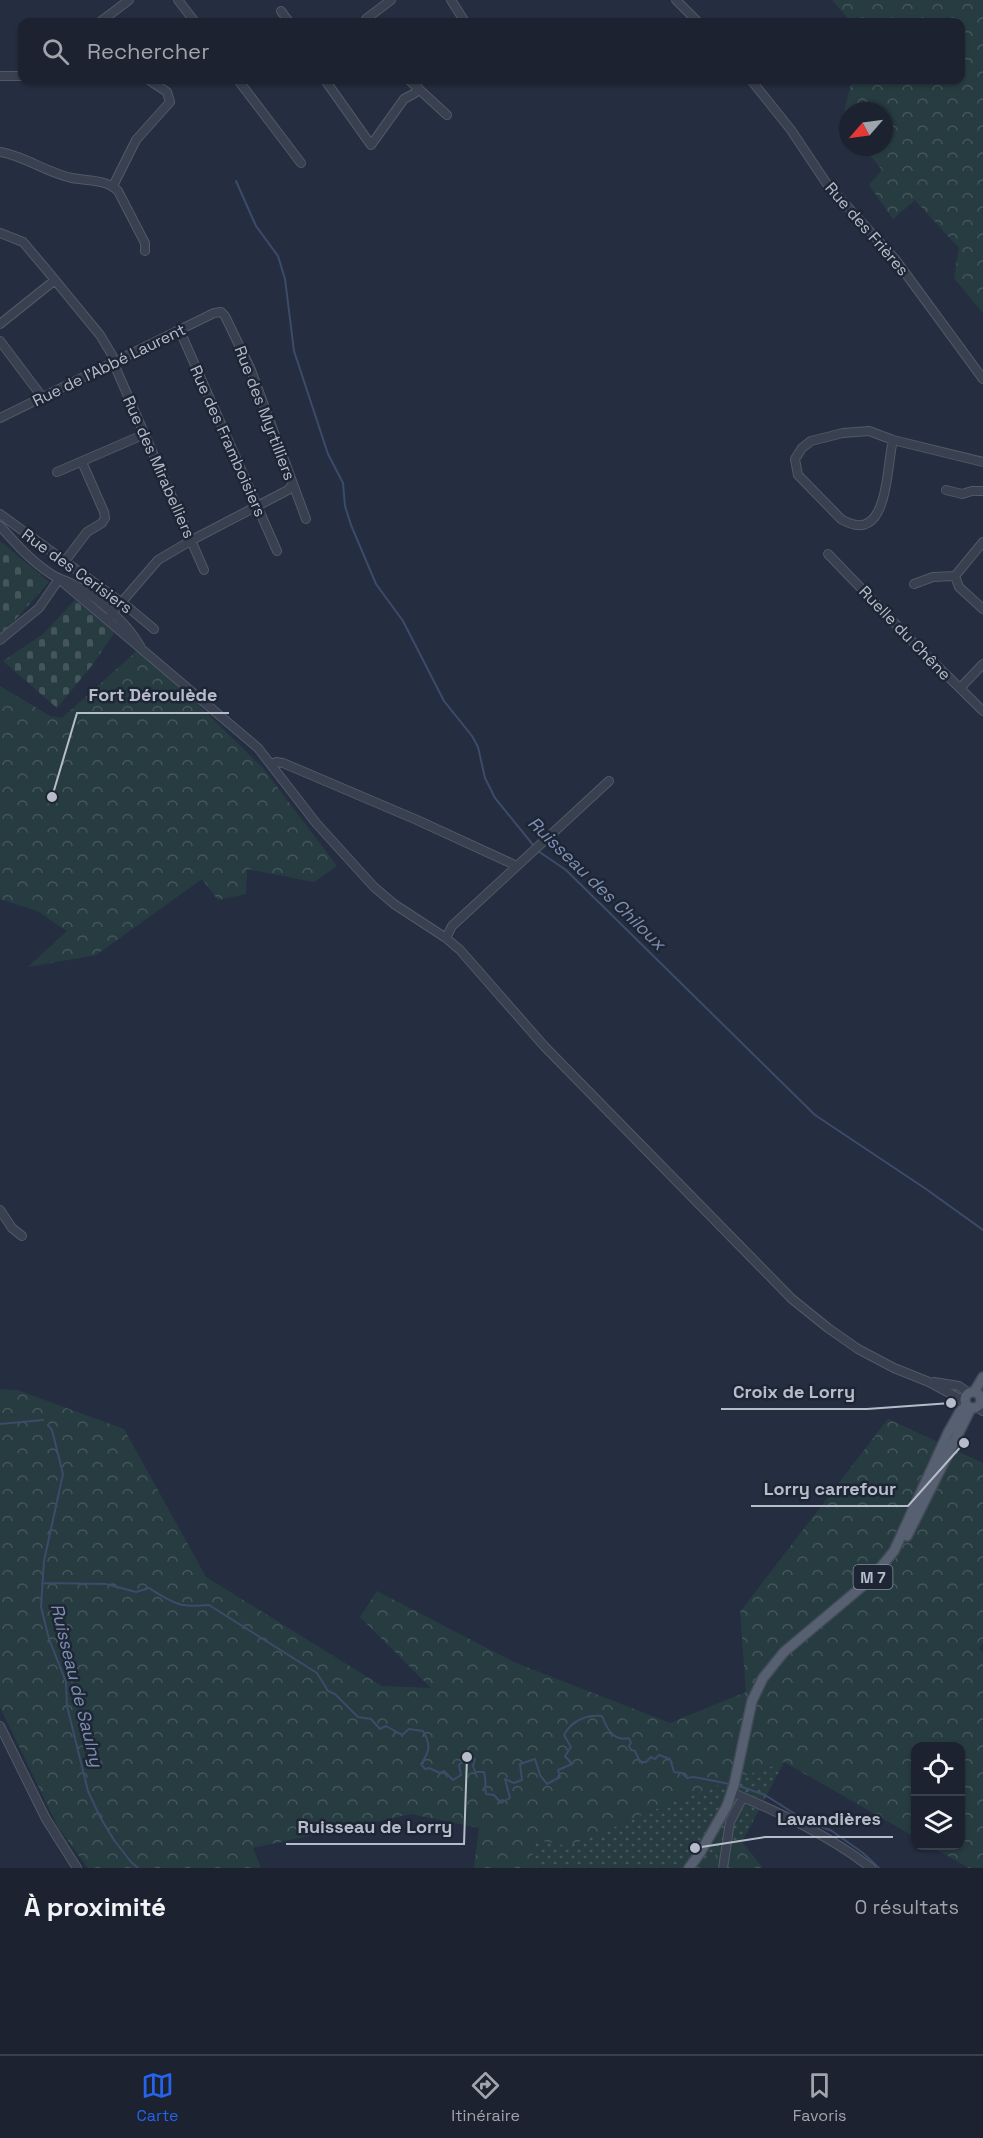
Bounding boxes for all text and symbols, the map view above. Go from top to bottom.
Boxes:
search box [18,18,965,84]
icon: search [39,35,72,68]
text: Rechercher [87,37,209,65]
north arrow [839,102,893,156]
street label: Rue des Frières [821,178,913,280]
street label: Rue de l'Abbé Laurent [29,319,189,411]
street label: Rue des Myrtilliers [230,343,300,483]
street label: Rue des Framboisiers [185,362,271,520]
street label: Rue des Mirabelliers [118,392,200,542]
street label: Rue des Cerisiers [18,524,136,618]
street label: Ruelle du Chêne [854,581,956,685]
callout: Fort Déroulède [77,677,229,713]
text: Fort Déroulède [89,683,217,706]
water label: Ruisseau des Chiloux [523,811,672,956]
callout: Croix de Lorry [721,1373,867,1409]
text: Croix de Lorry [733,1380,855,1403]
callout: Lorry carrefour [751,1470,908,1506]
text: Lorry carrefour [764,1477,896,1500]
road number: M 7 [854,1565,892,1589]
water label: Ruisseau de Saulny [46,1601,109,1770]
map controls [911,1742,965,1850]
button: locate [911,1742,965,1796]
button: layers [911,1796,965,1850]
callout: Lavandières [765,1801,893,1837]
text: Lavandières [777,1807,881,1830]
callout: Ruisseau de Lorry [286,1808,464,1844]
text: Ruisseau de Lorry [298,1815,452,1838]
text: À proximité [24,1890,166,1924]
text: 0 résultats [855,1894,959,1920]
tab: Carte [136,2069,178,2126]
tab: Itinéraire [451,2069,520,2126]
tab: Favoris [793,2069,847,2126]

